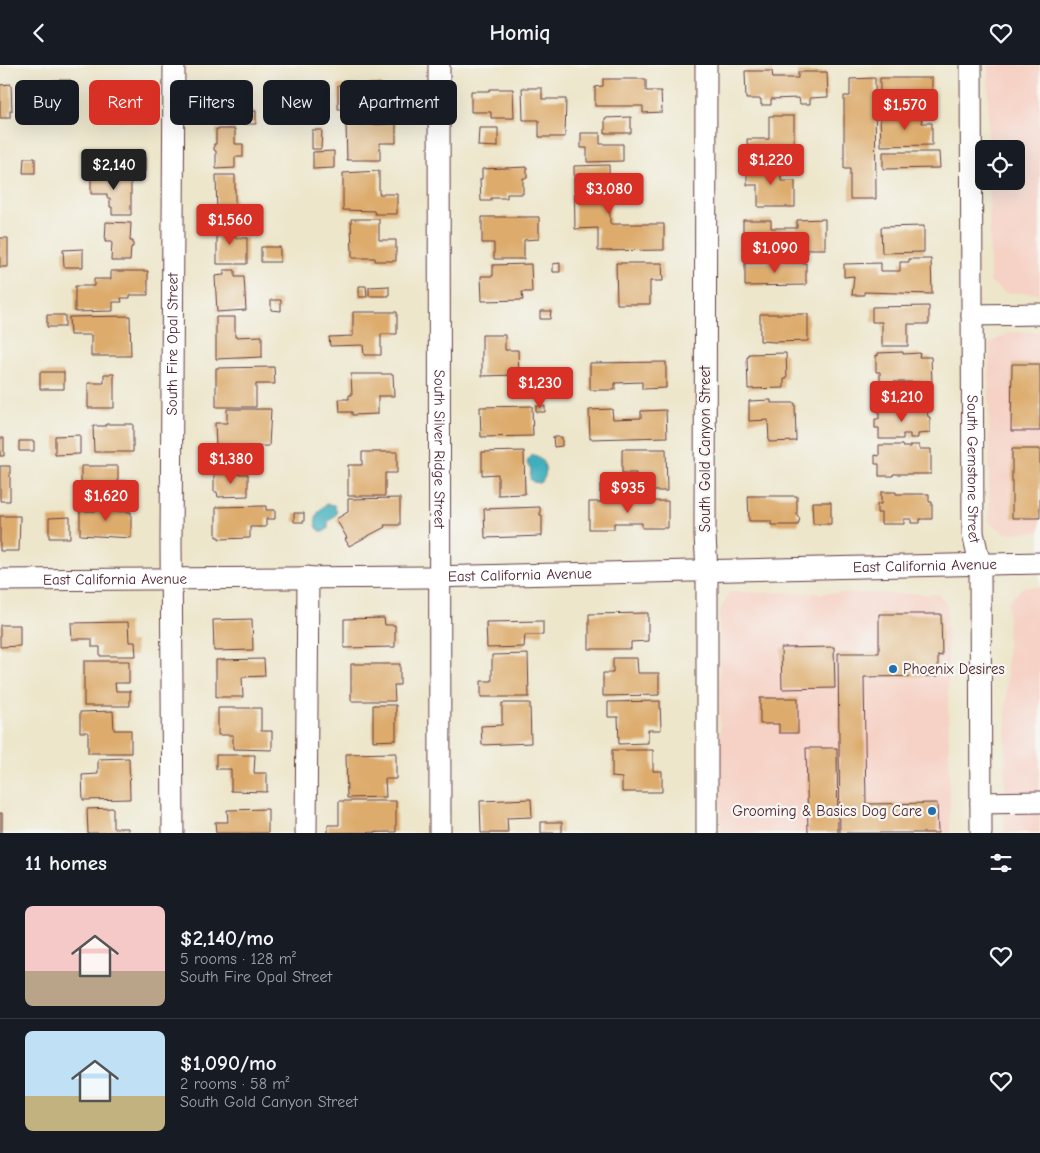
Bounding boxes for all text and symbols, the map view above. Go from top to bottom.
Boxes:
icon: back [25,19,53,47]
icon: heart [987,19,1015,47]
text: Homiq [489,20,551,46]
chip: Buy [15,80,79,125]
chip: Rent [89,80,160,125]
chip: Filters [170,80,253,125]
chip: New [263,80,330,125]
chip: Apartment [340,80,457,125]
pin: $1,570 [864,88,946,131]
text: $1,570 [883,96,927,114]
map controls [975,140,1025,190]
button: locate [975,140,1025,190]
pin: $1,220 [730,143,812,186]
pin: $2,140 [73,149,155,191]
text: $1,220 [749,151,793,169]
text: $2,140 [92,156,136,174]
pin: $3,080 [568,173,650,215]
text: $3,080 [585,180,633,198]
pin: $1,560 [189,203,271,246]
text: $1,560 [208,211,253,229]
pin: $1,090 [734,231,816,274]
text: $1,090 [752,239,798,257]
street label: South Fire Opal Street [163,272,182,415]
street label: South Gold Canyon Street [696,365,714,532]
pin: $1,230 [499,367,581,409]
street label: South Silver Ridge Street [430,369,449,529]
text: $1,230 [518,374,562,392]
pin: $1,210 [861,381,943,423]
text: $1,210 [881,388,923,406]
street label: South Gemstone Street [963,395,984,546]
pin: $1,380 [190,443,272,485]
text: $1,380 [209,450,253,468]
pin: $935 [598,471,658,514]
pin: $1,620 [65,479,147,522]
text: $935 [611,479,645,497]
text: $1,620 [84,487,128,505]
street label: East California Avenue [853,555,998,576]
street label: East California Avenue [448,564,593,586]
street label: East California Avenue [43,570,188,589]
place label: Phoenix Desires [903,660,1005,678]
marker: Phoenix Desires [887,663,899,675]
place label: Grooming & Basics Dog Care [732,802,922,820]
marker: Grooming & Basics Dog Care [926,805,938,817]
icon: filters [987,849,1015,877]
text: 11 homes [25,851,107,875]
icon: home [65,926,125,986]
text: $2,140/mo [180,926,274,950]
icon: heart [987,942,1015,970]
text: 5 rooms · 128 m² [180,950,296,968]
text: South Fire Opal Street [180,968,332,986]
icon: home [65,1051,125,1111]
text: $1,090/mo [180,1051,277,1075]
icon: heart [987,1067,1015,1095]
text: 2 rooms · 58 m² [180,1075,290,1093]
text: South Gold Canyon Street [180,1093,358,1111]

